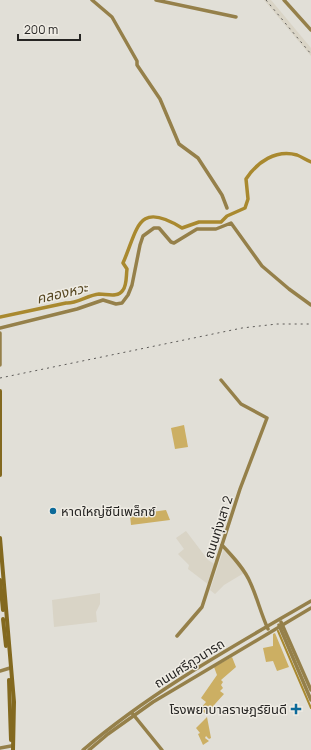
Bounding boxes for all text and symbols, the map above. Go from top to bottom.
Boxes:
scale bar [18,16,80,42]
text: 200 m [24,21,58,38]
water label: คลองหวะ [34,277,91,308]
street label: ถนนทุ่งเสา 2 [199,493,237,561]
place label: หาดใหญ่ซีนีเพล็กซ์ [61,502,156,520]
marker: หาดใหญ่ซีนีเพล็กซ์ [48,506,58,516]
street label: ถนนศรีภูวนารถ [150,634,228,692]
place label: โรงพยาบาลราษฎร์ยินดี [169,700,287,718]
marker: โรงพยาบาลราษฎร์ยินดี [290,703,302,715]

